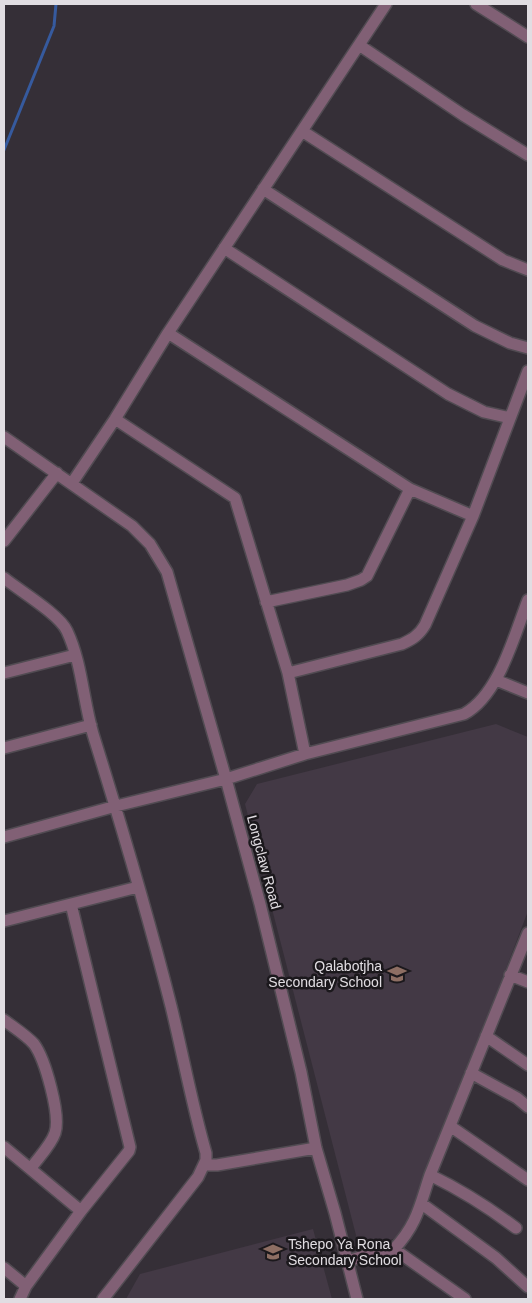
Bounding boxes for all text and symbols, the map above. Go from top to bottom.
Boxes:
street label: Longclaw Road [244,813,284,911]
place label: Qalabotjha Secondary School [268,958,382,990]
school or university icon: Qalabotjha Secondary School [386,963,408,985]
place label: Tshepo Ya Rona Secondary School [288,1236,402,1268]
school or university icon: Tshepo Ya Rona Secondary School [262,1241,284,1263]

